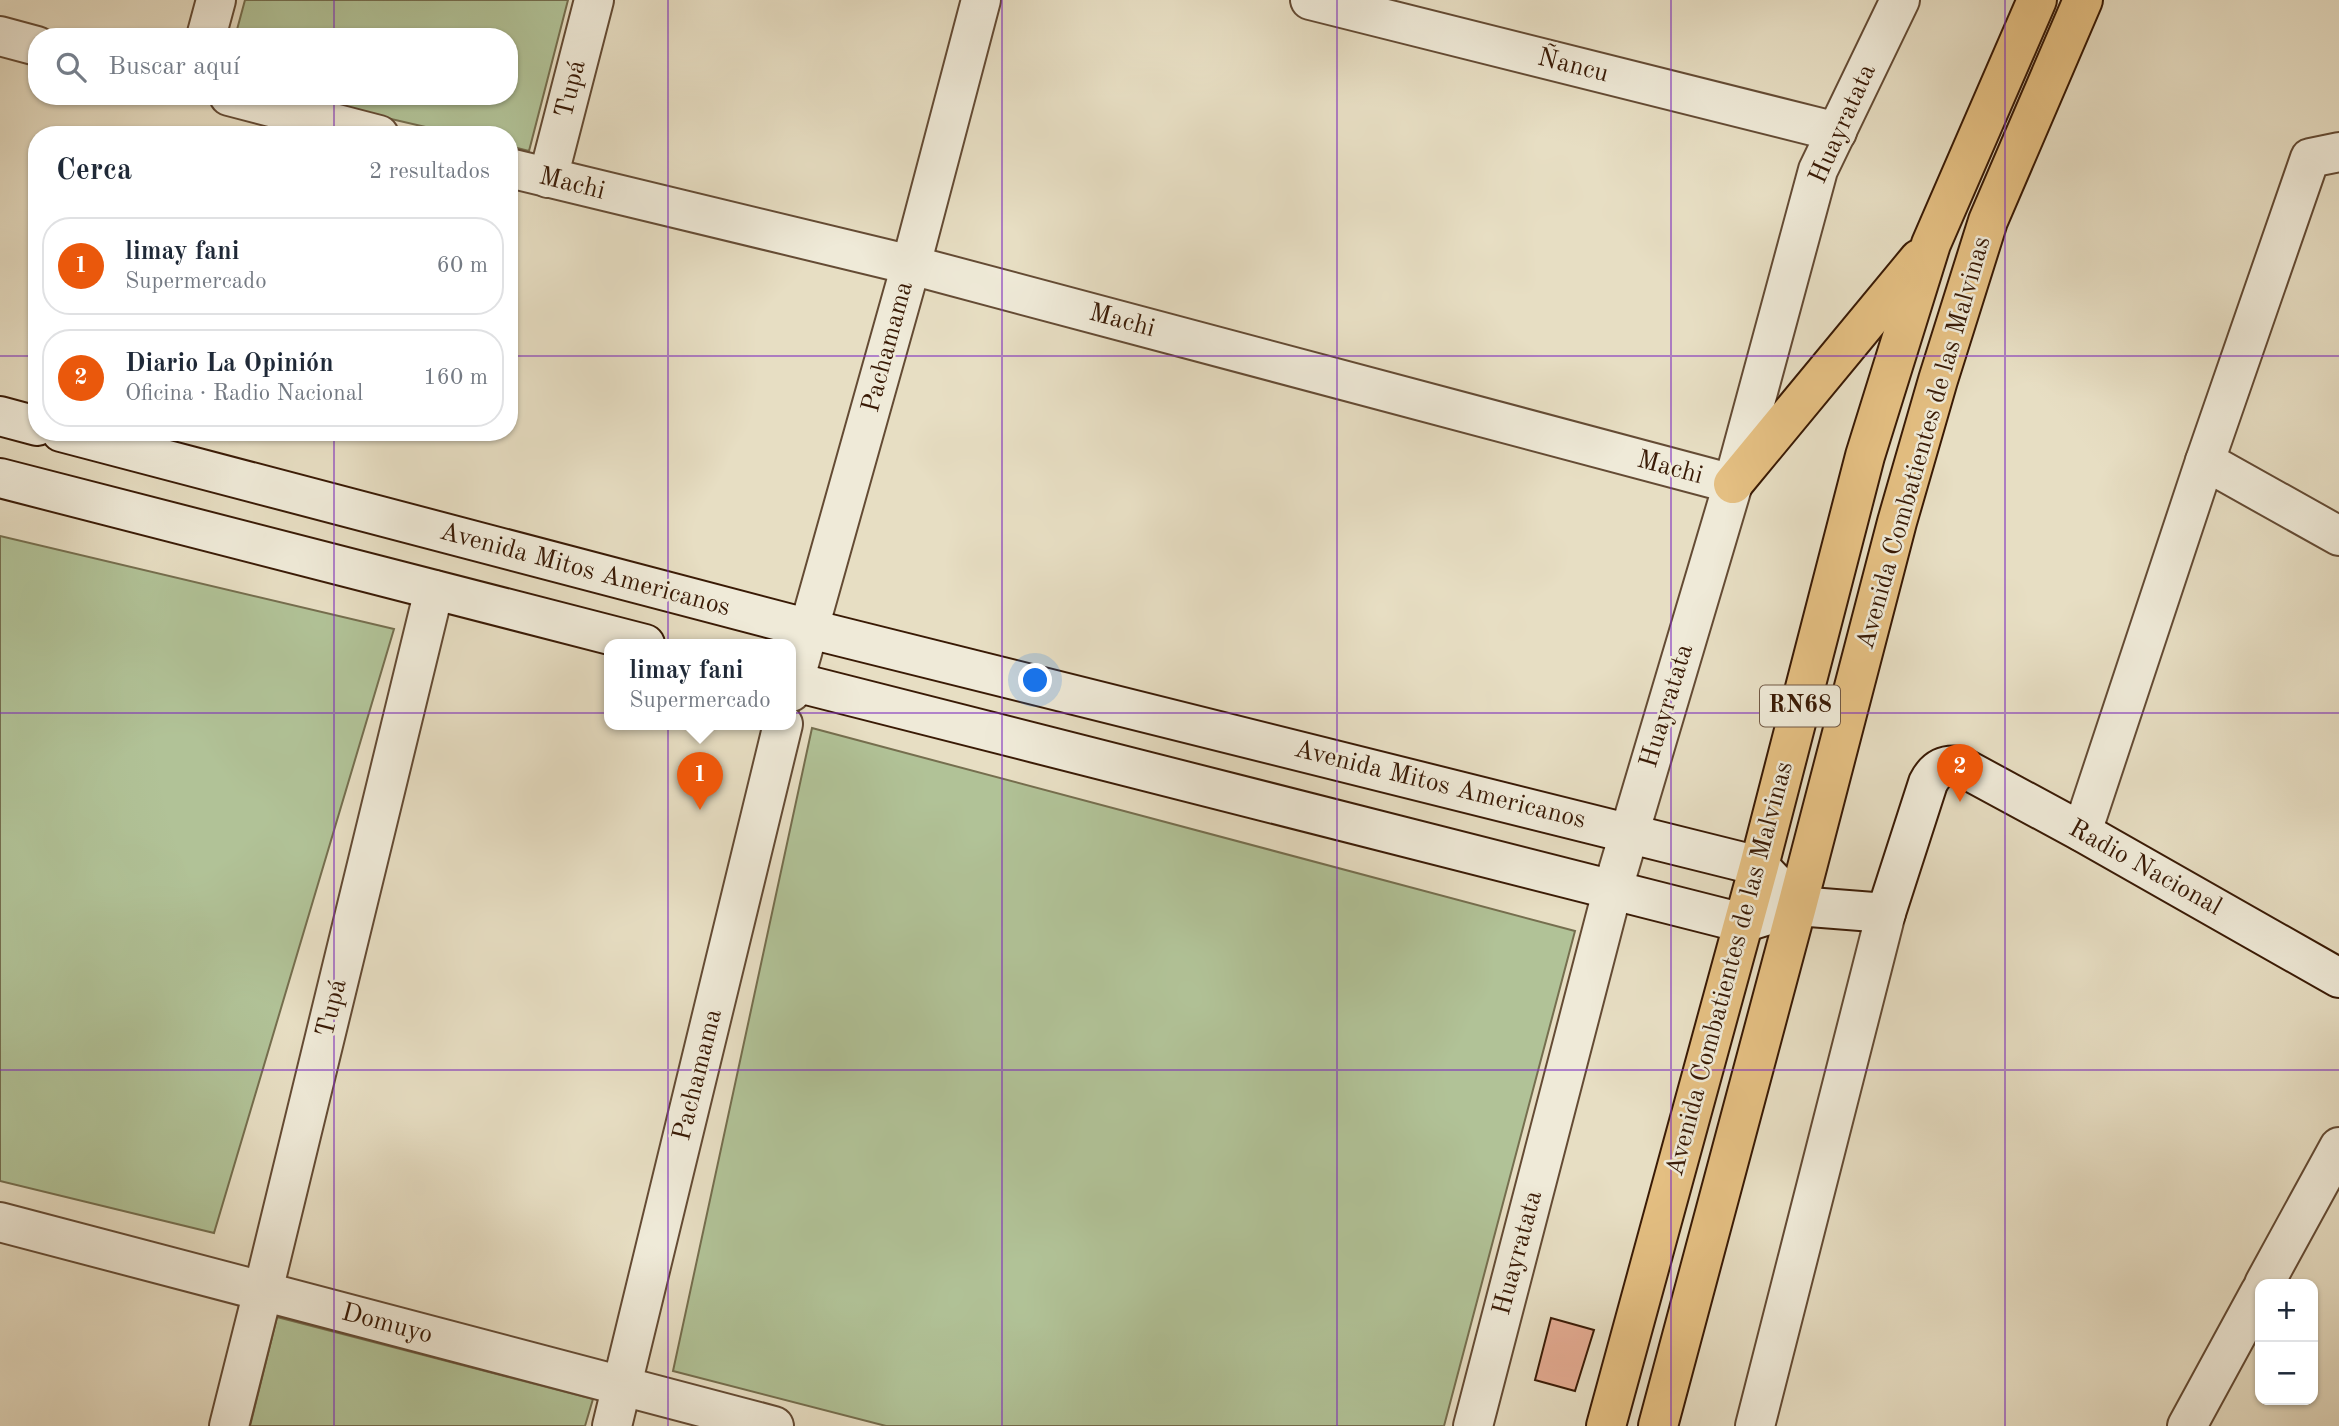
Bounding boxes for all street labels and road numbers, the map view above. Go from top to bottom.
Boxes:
street label: Ñancu [1535,40,1612,87]
street label: Tupá [551,57,591,121]
street label: Huayratata [1805,60,1881,188]
street label: Machi [536,163,608,205]
street label: Avenida Combatientes de las Malvinas [1852,234,1996,652]
street label: Pachamama [858,278,918,415]
street label: Machi [1086,300,1158,342]
street label: Machi [1634,447,1706,489]
street label: Avenida Mitos Americanos [437,519,733,621]
street label: Huayratata [1636,641,1698,771]
road number: RN68 [1760,686,1840,726]
street label: Avenida Mitos Americanos [1292,736,1588,834]
street label: Avenida Combatientes de las Malvinas [1662,759,1798,1179]
street label: Radio Nacional [2064,815,2226,921]
street label: Tupá [312,976,352,1040]
street label: Pachamama [669,1006,727,1143]
street label: Huayratata [1489,1188,1547,1318]
street label: Domuyo [339,1299,435,1349]

